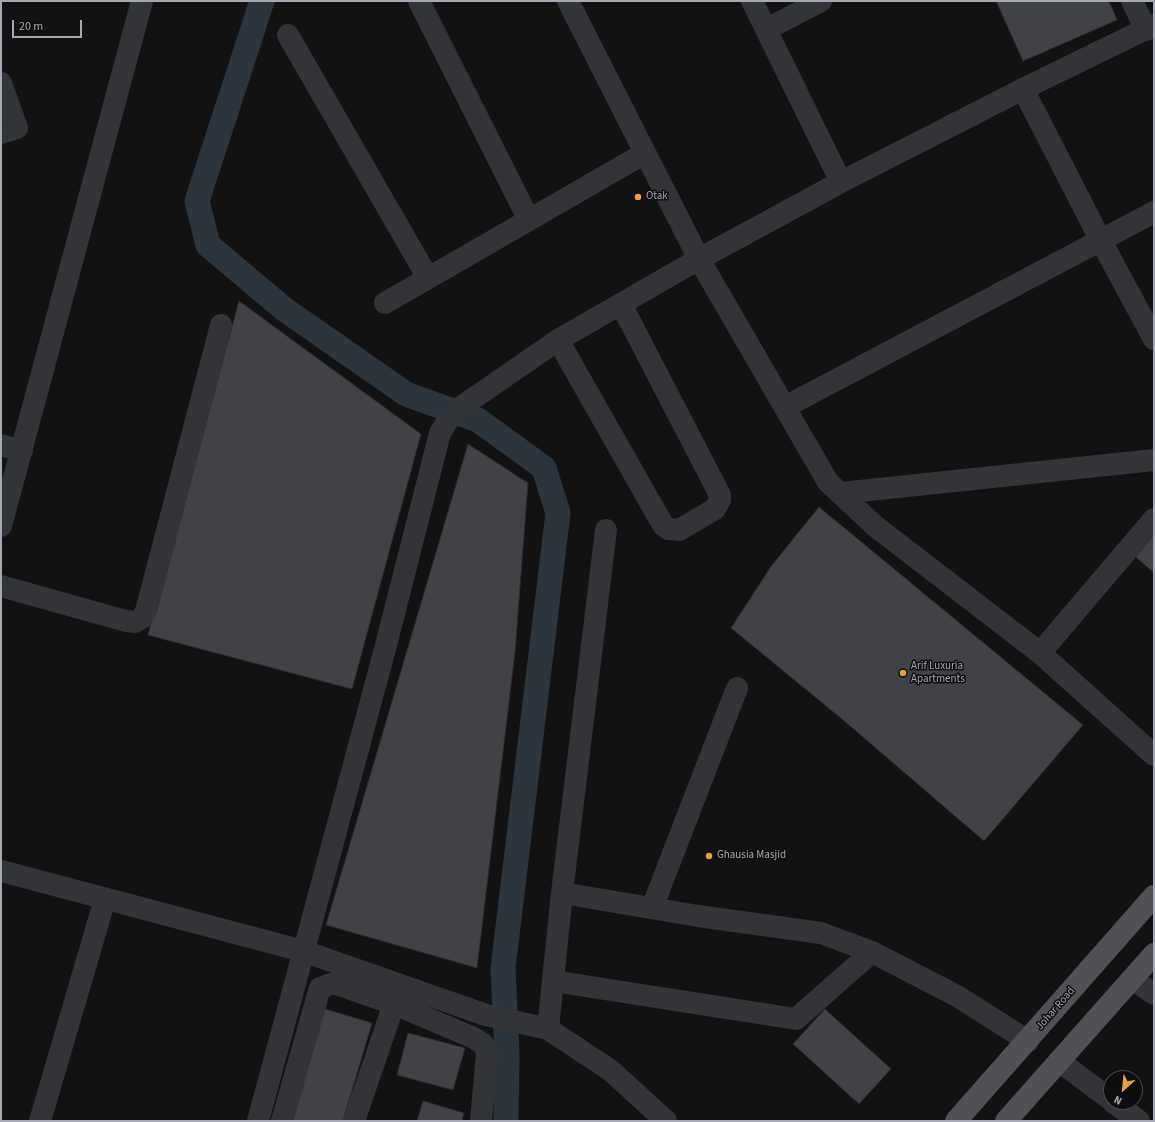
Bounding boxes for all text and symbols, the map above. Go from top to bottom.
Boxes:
scale bar [14,12,84,38]
text: 20 m [19,18,43,35]
place label: Otak [646,190,668,204]
marker: Otak [633,192,643,202]
place label: Arif Luxuria Apartments [911,660,965,686]
marker: Arif Luxuria Apartments [898,668,908,678]
place label: Ghausia Masjid [717,849,786,863]
marker: Ghausia Masjid [704,851,714,861]
street label: Johar Road [1034,985,1078,1033]
north arrow [1103,1070,1143,1110]
text: N [1111,1092,1124,1109]

